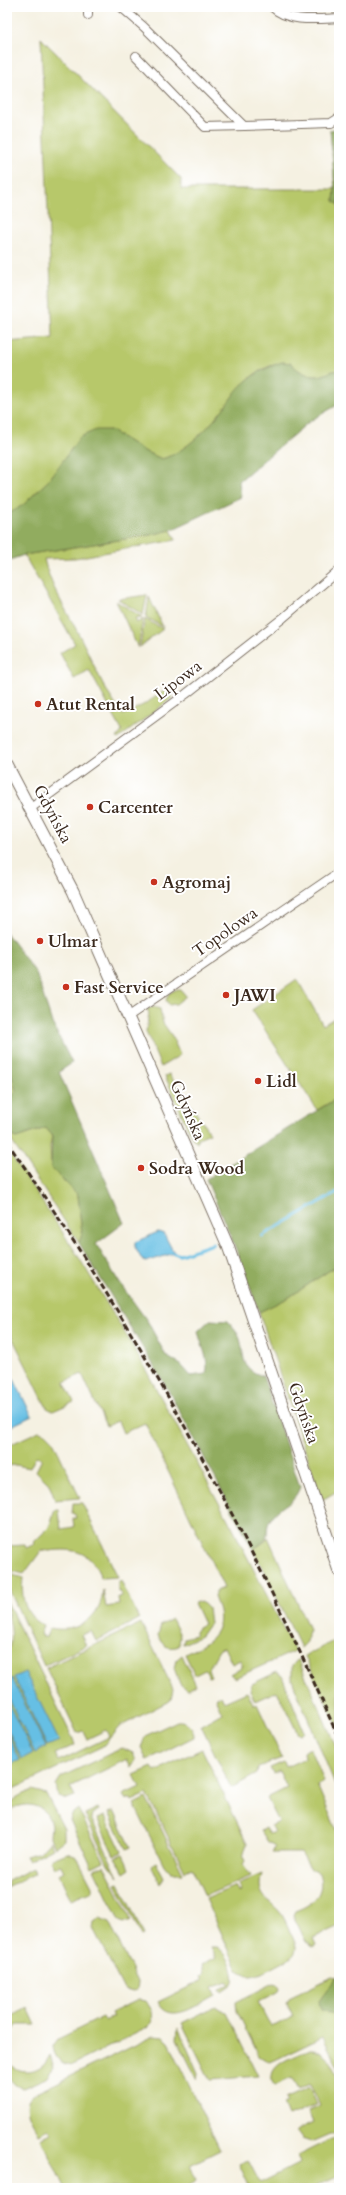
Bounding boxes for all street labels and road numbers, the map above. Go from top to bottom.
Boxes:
street label: Lipowa [149,654,207,706]
street label: Gdyńska [28,781,78,848]
street label: Topolowa [188,901,263,963]
street label: Gdyńska [165,1076,212,1144]
street label: Gdyńska [283,1379,325,1447]

